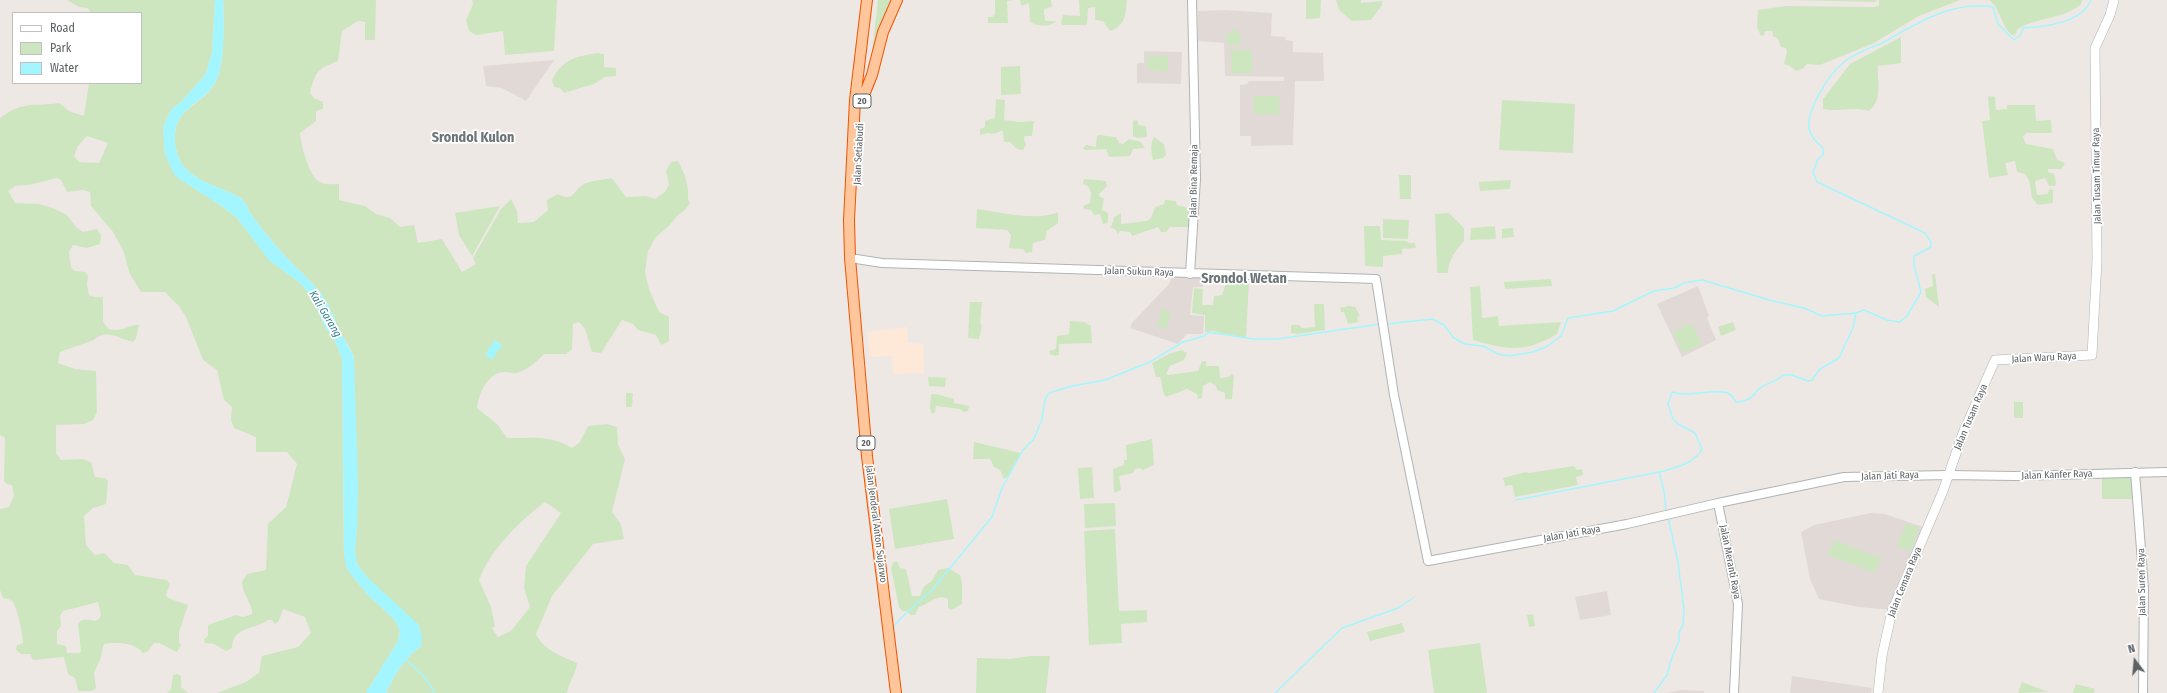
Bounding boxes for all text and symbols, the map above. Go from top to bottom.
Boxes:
legend [12,12,142,84]
text: Road [50,21,75,35]
text: Park [50,41,71,55]
text: Water [50,61,78,75]
road number: 20 [853,94,871,108]
street label: Jalan Setiabudi [851,123,867,185]
street label: Jalan Tusam Timur Raya [2090,128,2104,224]
district label: Srondol Kulon [432,130,514,146]
street label: Jalan Bina Remaja [1187,144,1201,218]
street label: Jalan Sukun Raya [1104,265,1174,279]
district label: Srondol Wetan [1201,271,1287,287]
water label: Kali Garang [306,288,344,340]
street label: Jalan Waru Raya [2011,350,2077,366]
street label: Jalan Tusam Raya [1952,382,1990,452]
road number: 20 [857,436,875,450]
street label: Jalan Jenderal Anton Sujarwo [863,465,889,583]
street label: Jalan Kanfer Raya [2021,468,2093,482]
street label: Jalan Jati Raya [1861,469,1919,483]
street label: Jalan Jati Raya [1543,523,1601,545]
street label: Jalan Meranti Raya [1717,524,1743,600]
street label: Jalan Cemara Raya [1885,545,1925,619]
street label: Jalan Suren Raya [2135,548,2149,616]
north arrow [2115,641,2155,681]
text: N [2127,642,2137,656]

